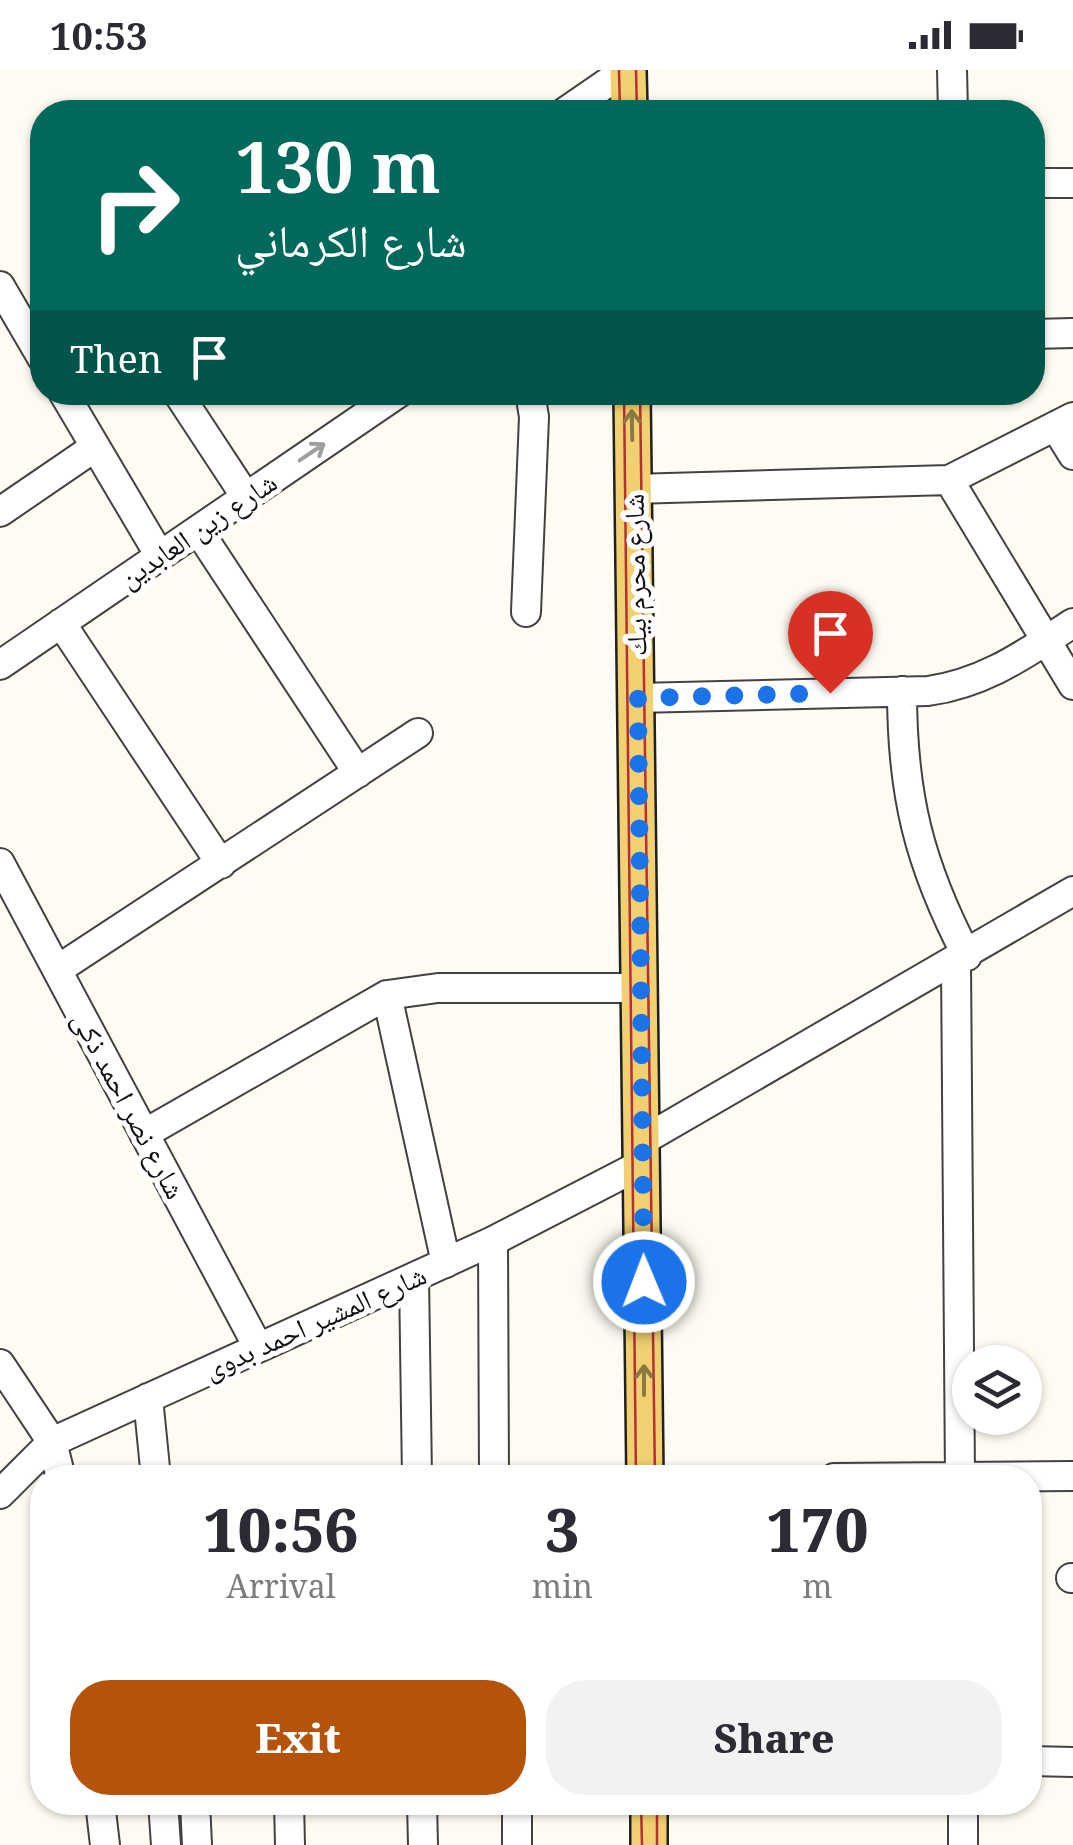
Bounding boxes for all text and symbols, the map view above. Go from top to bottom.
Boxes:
text: 10:53 [50,9,147,61]
text: 130 m [235,118,441,214]
icon: right [70,140,200,270]
text: شارع الكرماني [235,209,467,270]
icon: arrive [182,330,237,385]
text: Then [70,332,162,384]
one-way arrow [622,410,642,442]
one-way arrow [298,442,326,463]
street label: شارع زين العابدين [111,462,284,596]
street label: شارع محرم بيك [614,493,655,657]
pin [788,591,873,694]
icon: arrive [803,606,858,661]
street label: شارع نصر احمد ذكى [64,1004,195,1205]
position arrow [592,1230,696,1334]
street label: شارع المشير احمد بدوى [197,1255,432,1387]
map controls [952,1345,1042,1435]
button: layers [952,1345,1042,1435]
one-way arrow [634,1365,654,1398]
text: 10:56 [204,1488,358,1570]
text: 3 [545,1488,579,1570]
text: 170 [766,1488,868,1570]
text: Arrival [226,1564,336,1607]
text: min [532,1564,593,1607]
text: m [802,1564,833,1607]
button: Exit [70,1680,526,1795]
button: Share [546,1680,1002,1795]

